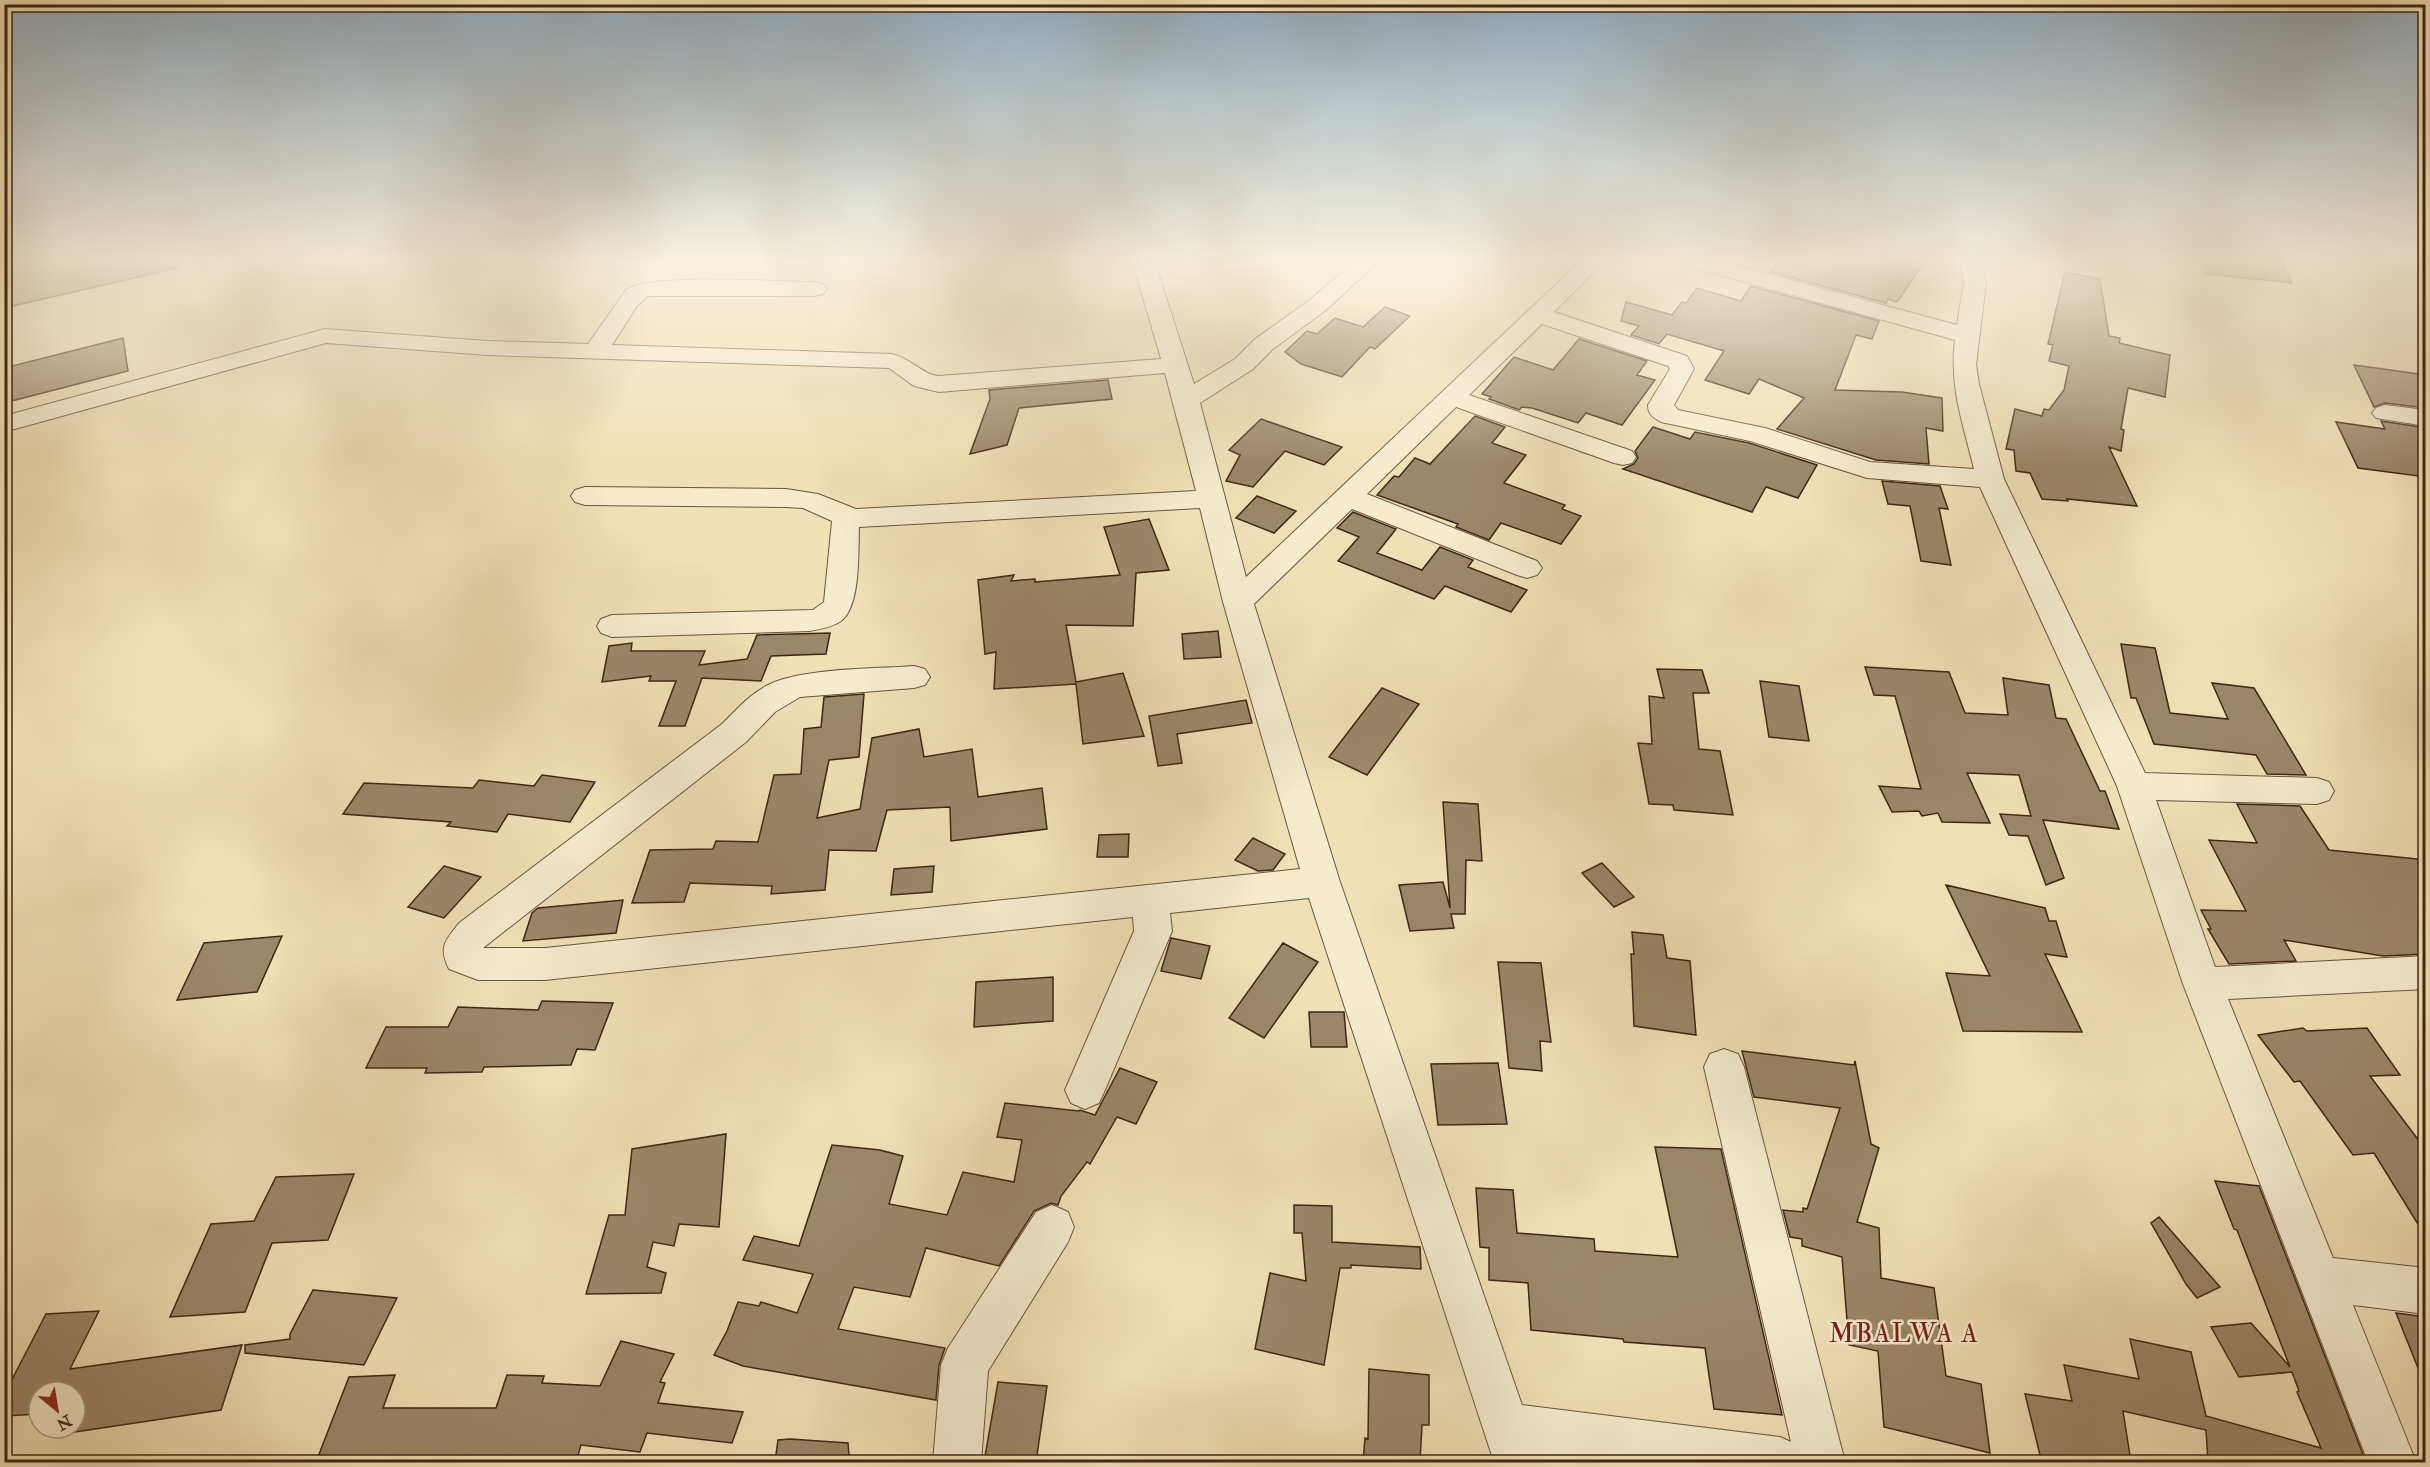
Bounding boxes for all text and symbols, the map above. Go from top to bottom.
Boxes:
district label: MBALWA A [1829,1318,1979,1350]
north arrow [27,1380,87,1440]
text: N [52,1409,76,1435]

